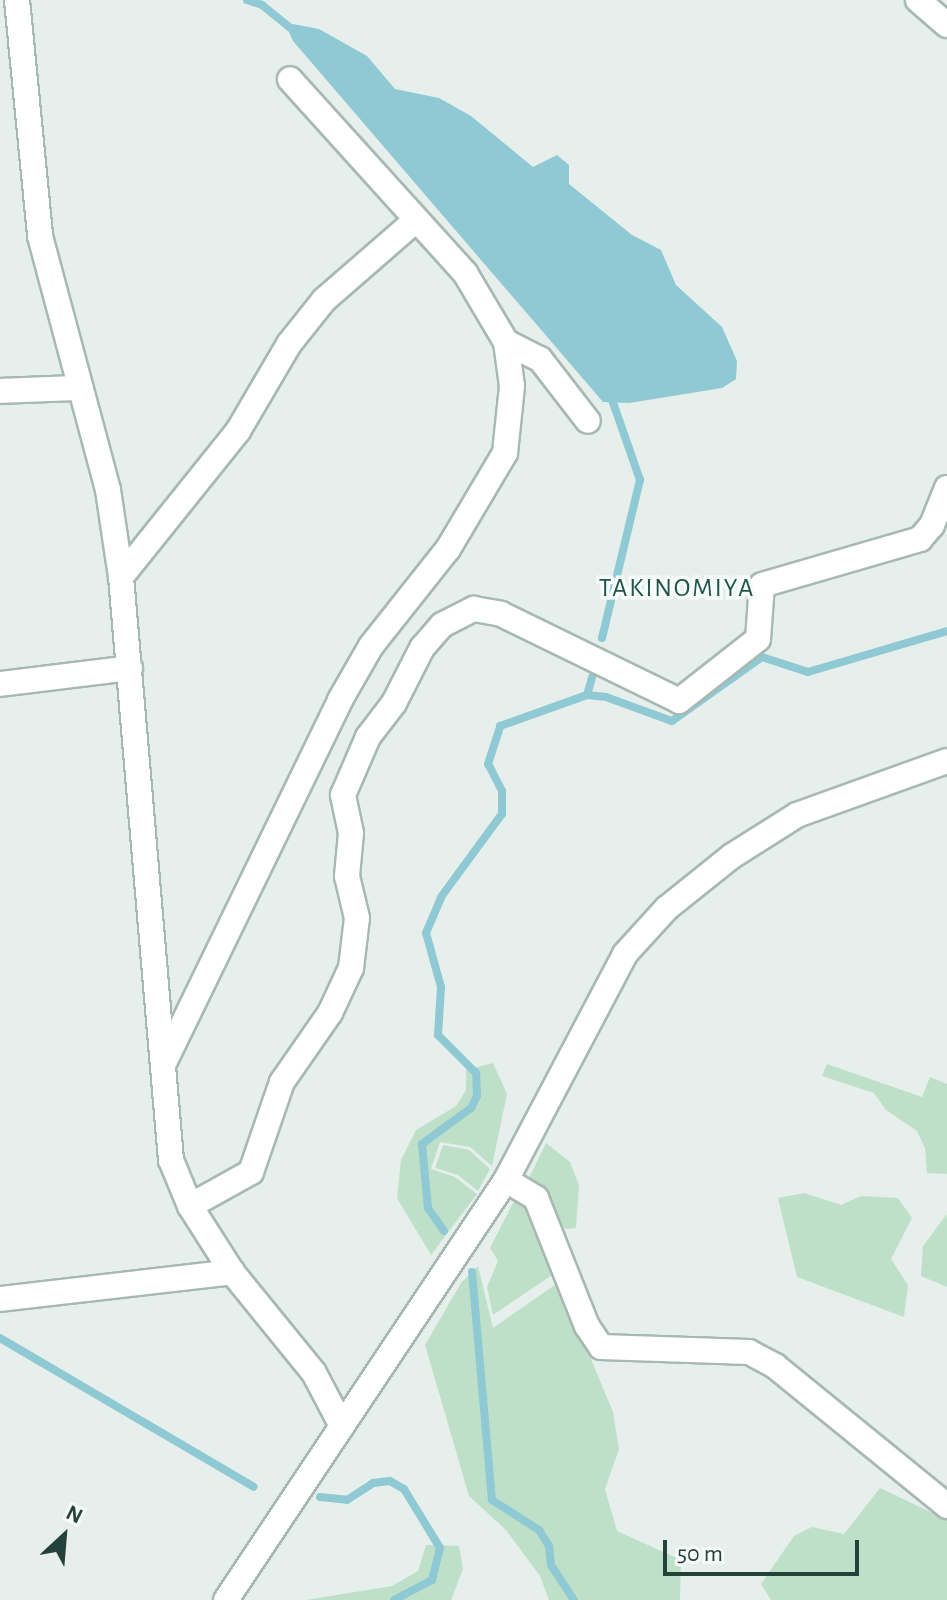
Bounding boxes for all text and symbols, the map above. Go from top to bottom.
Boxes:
district label: TAKINOMIYA [599,573,755,605]
north arrow [24,1496,104,1576]
text: N [63,1501,86,1528]
scale bar [667,1524,863,1574]
text: 50 m [677,1542,723,1566]

